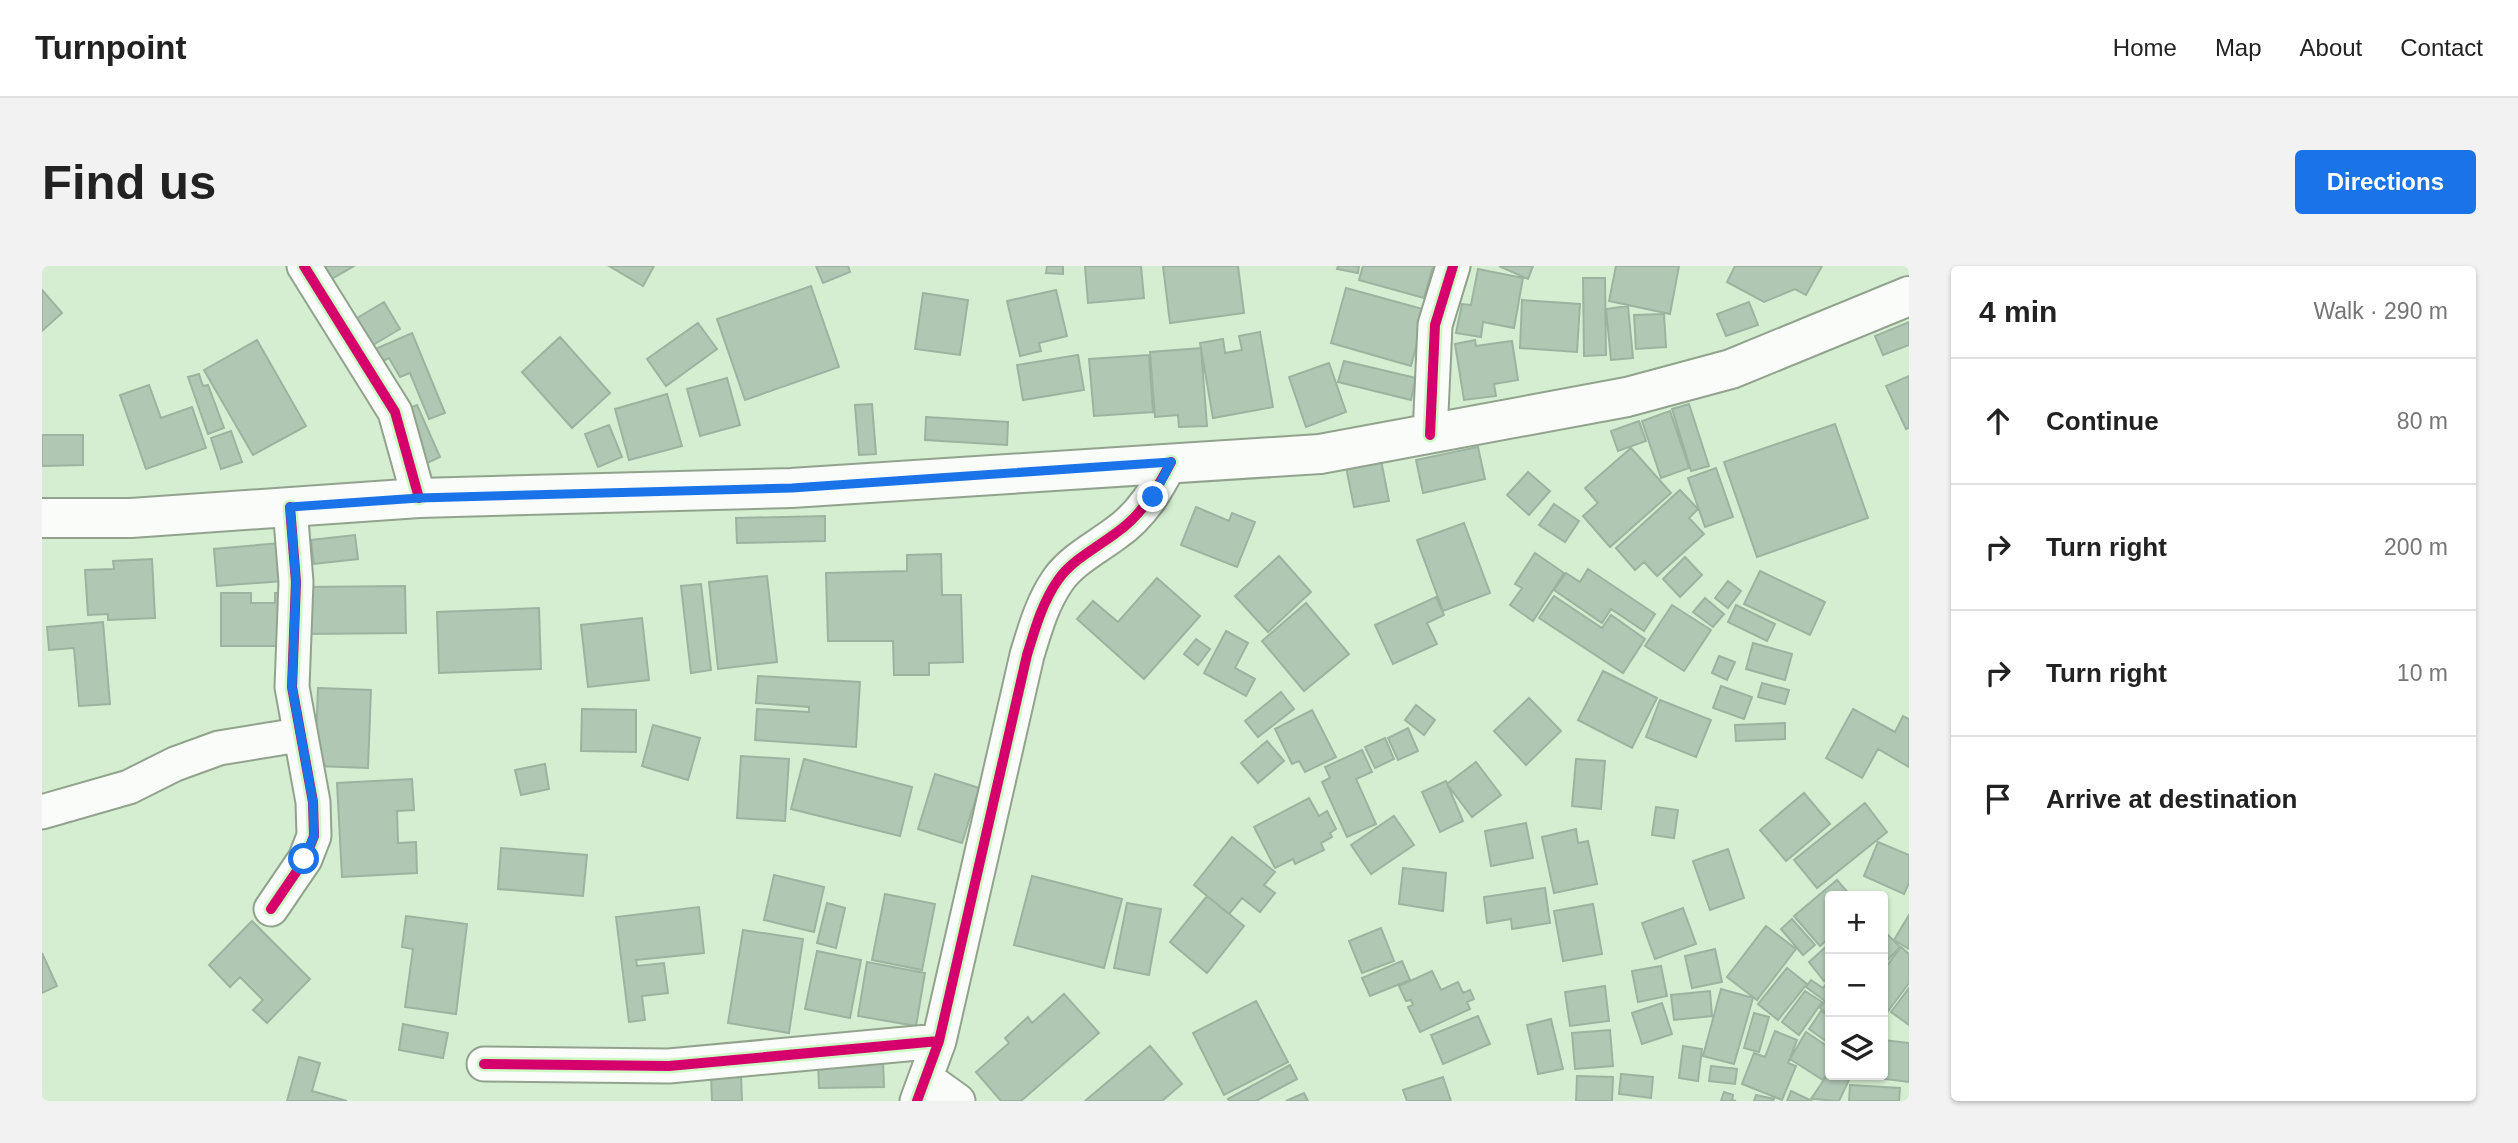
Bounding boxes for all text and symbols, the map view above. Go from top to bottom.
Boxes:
text: Turnpoint [35,29,187,66]
text: Home [2113,34,2177,61]
text: Map [2215,34,2262,61]
text: About [2300,34,2362,61]
text: Contact [2400,34,2483,61]
button: Directions [2295,150,2476,214]
text: Find us [42,155,216,209]
text: 4 min [1979,295,2057,328]
text: Walk · 290 m [2313,298,2448,324]
icon: ahead [1979,402,2017,440]
text: Continue [2046,406,2159,436]
text: 80 m [2397,408,2448,434]
route end [1137,481,1168,512]
icon: right [1979,528,2017,566]
text: Turn right [2046,532,2167,562]
text: 200 m [2384,534,2448,560]
icon: right [1979,654,2017,692]
text: Turn right [2046,658,2167,688]
text: 10 m [2397,660,2448,686]
icon: arrive [1979,780,2017,818]
text: Arrive at destination [2046,784,2297,814]
route start [288,843,319,874]
map controls [1825,891,1888,1080]
button: + [1825,891,1888,954]
button: − [1825,954,1888,1017]
button: layers [1825,1017,1888,1080]

